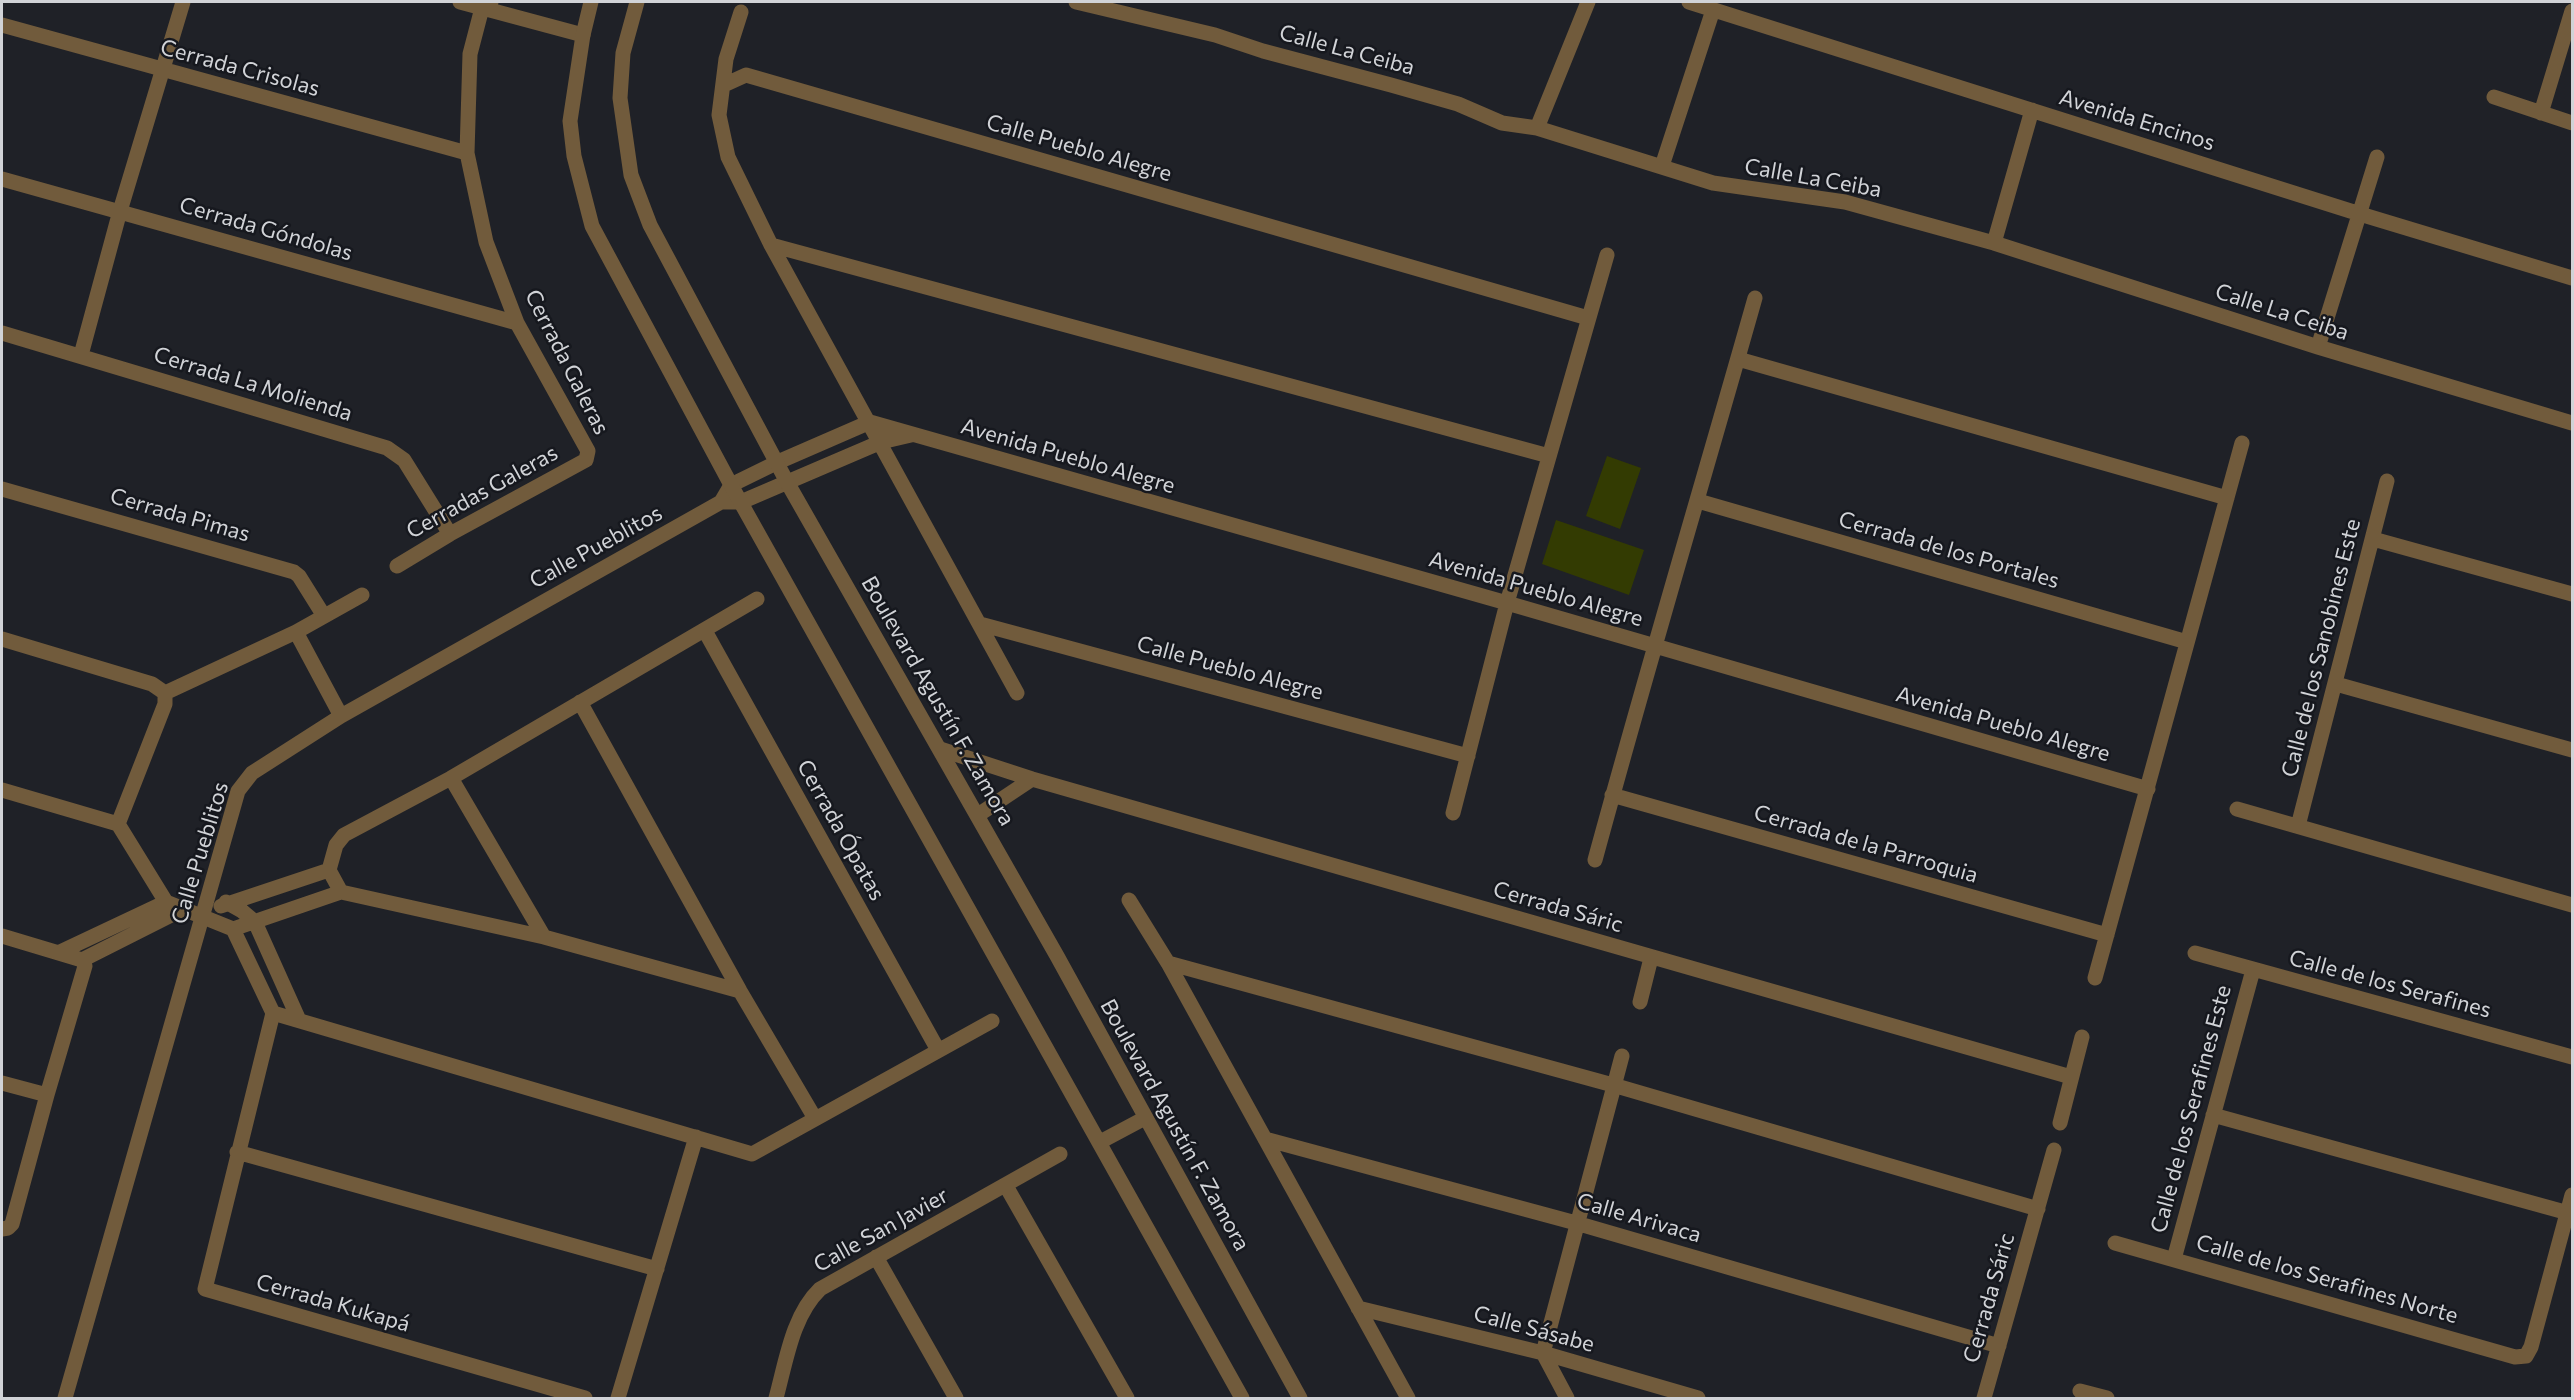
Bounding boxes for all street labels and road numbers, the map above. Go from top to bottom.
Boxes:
street label: Calle La Ceiba [1277,19,1417,81]
street label: Cerrada Crisolas [158,34,322,102]
street label: Avenida Encinos [2056,84,2218,156]
street label: Calle Pueblo Alegre [983,109,1175,187]
street label: Calle La Ceiba [1742,153,1884,203]
street label: Cerrada Góndolas [176,192,356,266]
street label: Calle La Ceiba [2212,278,2352,346]
street label: Cerrada Galeras [519,285,615,439]
street label: Cerrada La Molienda [151,341,355,427]
street label: Avenida Pueblo Alegre [958,413,1178,499]
street label: Cerradas Galeras [402,440,562,544]
street label: Cerrada Pimas [107,482,253,548]
street label: Calle Pueblitos [525,500,667,594]
street label: Cerrada de los Portales [1836,506,2062,594]
street label: Calle de los Sanobines Este [2276,516,2366,780]
street label: Avenida Pueblo Alegre [1426,546,1646,632]
street label: Boulevard Agustín F. Zamora [856,572,1020,830]
street label: Calle Pueblo Alegre [1134,630,1326,706]
street label: Avenida Pueblo Alegre [1893,681,2113,767]
street label: Cerrada Ópatas [791,755,891,905]
street label: Calle Pueblitos [166,779,234,927]
street label: Cerrada de la Parroquia [1751,799,1981,889]
street label: Cerrada Sáric [1490,876,1626,938]
street label: Calle de los Serafines [2286,944,2494,1024]
street label: Calle de los Serafines Este [2145,982,2237,1236]
street label: Boulevard Agustín F. Zamora [1095,995,1255,1255]
street label: Calle San Javier [809,1182,953,1278]
street label: Calle Arivaca [1574,1188,1704,1248]
street label: Calle de los Serafines Norte [2193,1229,2461,1329]
street label: Cerrada Sáric [1958,1230,2020,1366]
street label: Cerrada Kukapá [253,1268,413,1338]
street label: Calle Sásabe [1471,1300,1597,1358]

